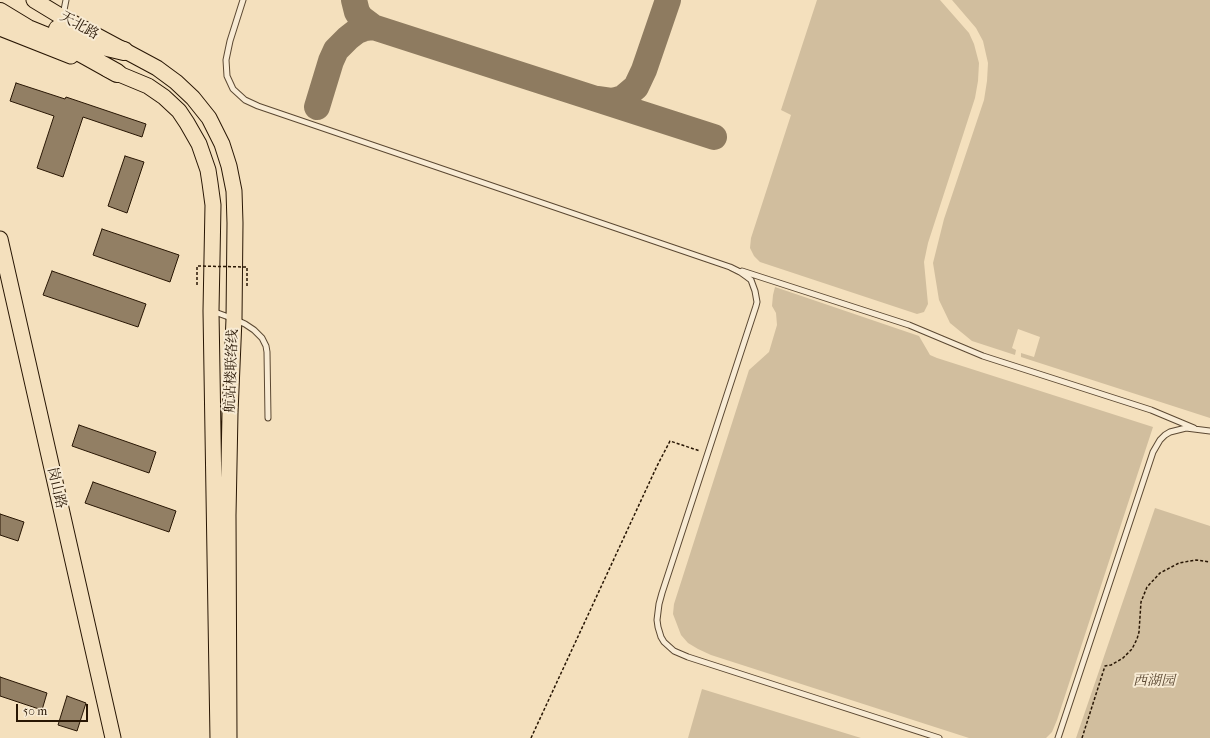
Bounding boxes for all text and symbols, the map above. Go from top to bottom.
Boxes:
street label: 天北路 [57,8,101,44]
street label: 航站楼联络线 [222,329,242,413]
street label: 岗山路 [43,466,69,510]
park label: 西湖园 [1133,674,1175,690]
scale bar [18,696,90,722]
text: 50 m [23,704,47,718]

